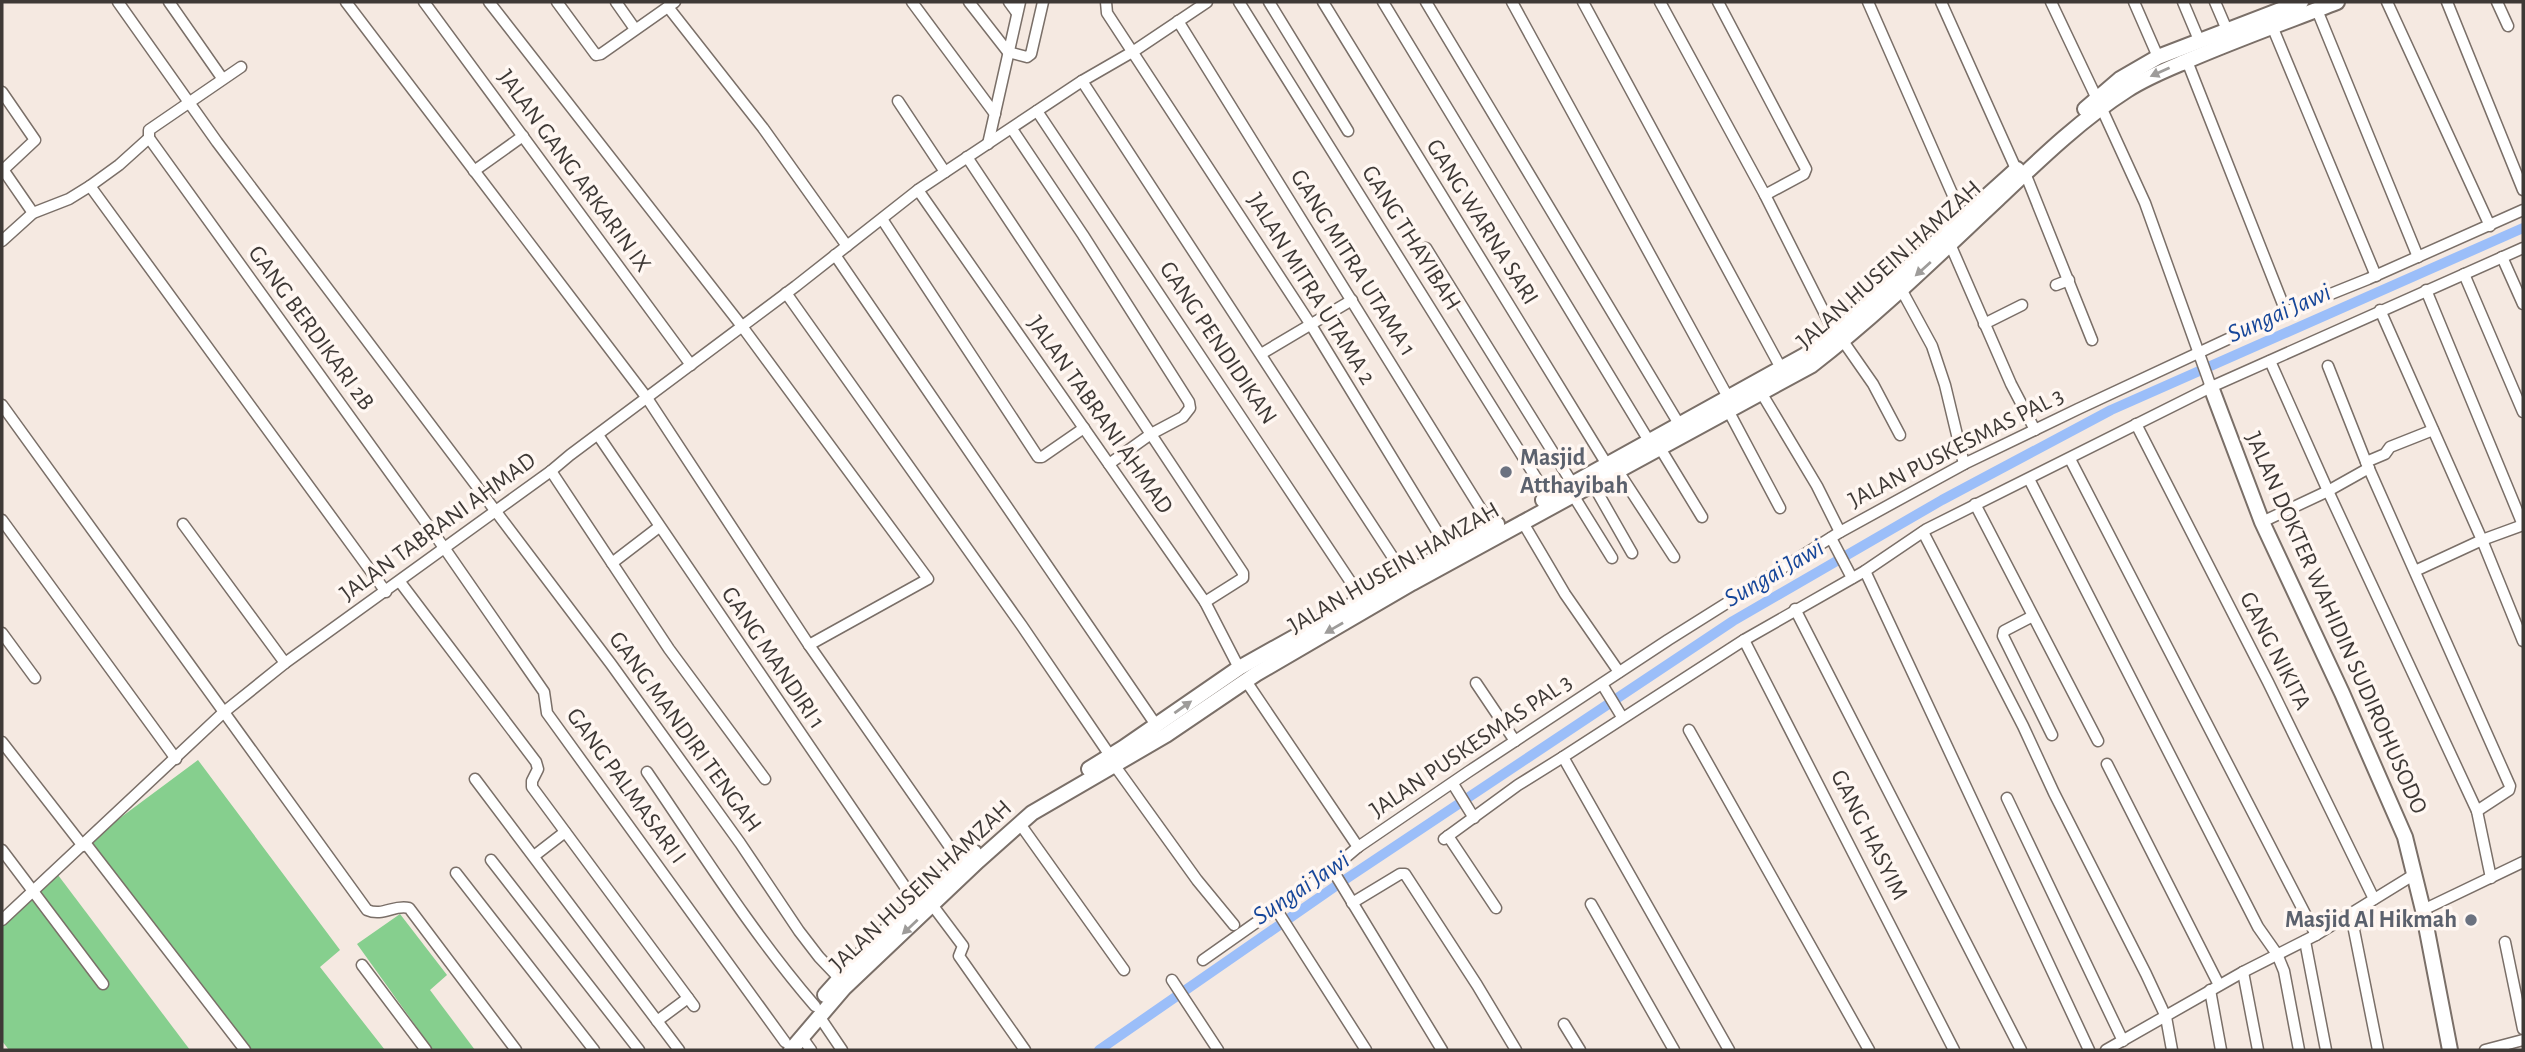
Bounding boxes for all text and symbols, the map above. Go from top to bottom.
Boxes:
street label: JALAN GANG ARKARIN IX [493,66,655,276]
one-way arrow [2150,66,2170,78]
street label: GANG WARNA SARI [1422,135,1542,309]
street label: GANG THAYIBAH [1357,161,1465,315]
street label: GANG MITRA UTAMA 1 [1286,165,1420,361]
street label: JALAN HUSEIN HAMZAH [1792,176,1986,354]
street label: JALAN MITRA UTAMA 2 [1242,189,1380,389]
street label: GANG BERDIKARI 2B [243,241,379,415]
street label: GANG PENDIDIKAN [1155,257,1281,429]
one-way arrow [1915,260,1932,276]
water label: Sungai Jawi [2223,279,2335,347]
street label: JALAN TABRANI AHMAD [1023,312,1177,518]
street label: JALAN PUSKESMAS PAL 3 [1845,383,2067,513]
street label: JALAN DOKTER WAHIDIN SUDIROHUSODO [2241,429,2431,817]
place label: Masjid Atthayibah [1520,446,1628,498]
street label: JALAN TABRANI AHMAD [336,448,540,606]
marker: Masjid Atthayibah [1498,464,1514,480]
street label: JALAN HUSEIN HAMZAH [1285,498,1503,638]
water label: Sungai Jawi [1720,534,1828,612]
street label: GANG MANDIRI 1 [717,583,829,733]
street label: GANG NIKITA [2235,588,2315,714]
one-way arrow [1325,622,1344,635]
street label: GANG MANDIRI TENGAH [604,627,766,837]
street label: JALAN PUSKESMAS PAL 3 [1366,670,1576,822]
one-way arrow [1174,700,1192,714]
street label: GANG PALMASARI I [562,704,690,868]
street label: GANG HASYIM [1826,766,1912,904]
street label: JALAN HUSEIN HAMZAH [825,796,1017,976]
water label: Sungai Jawi [1248,846,1354,930]
place label: Masjid Al Hikmah [2285,908,2457,932]
marker: Masjid Al Hikmah [2463,912,2479,928]
one-way arrow [902,918,919,934]

